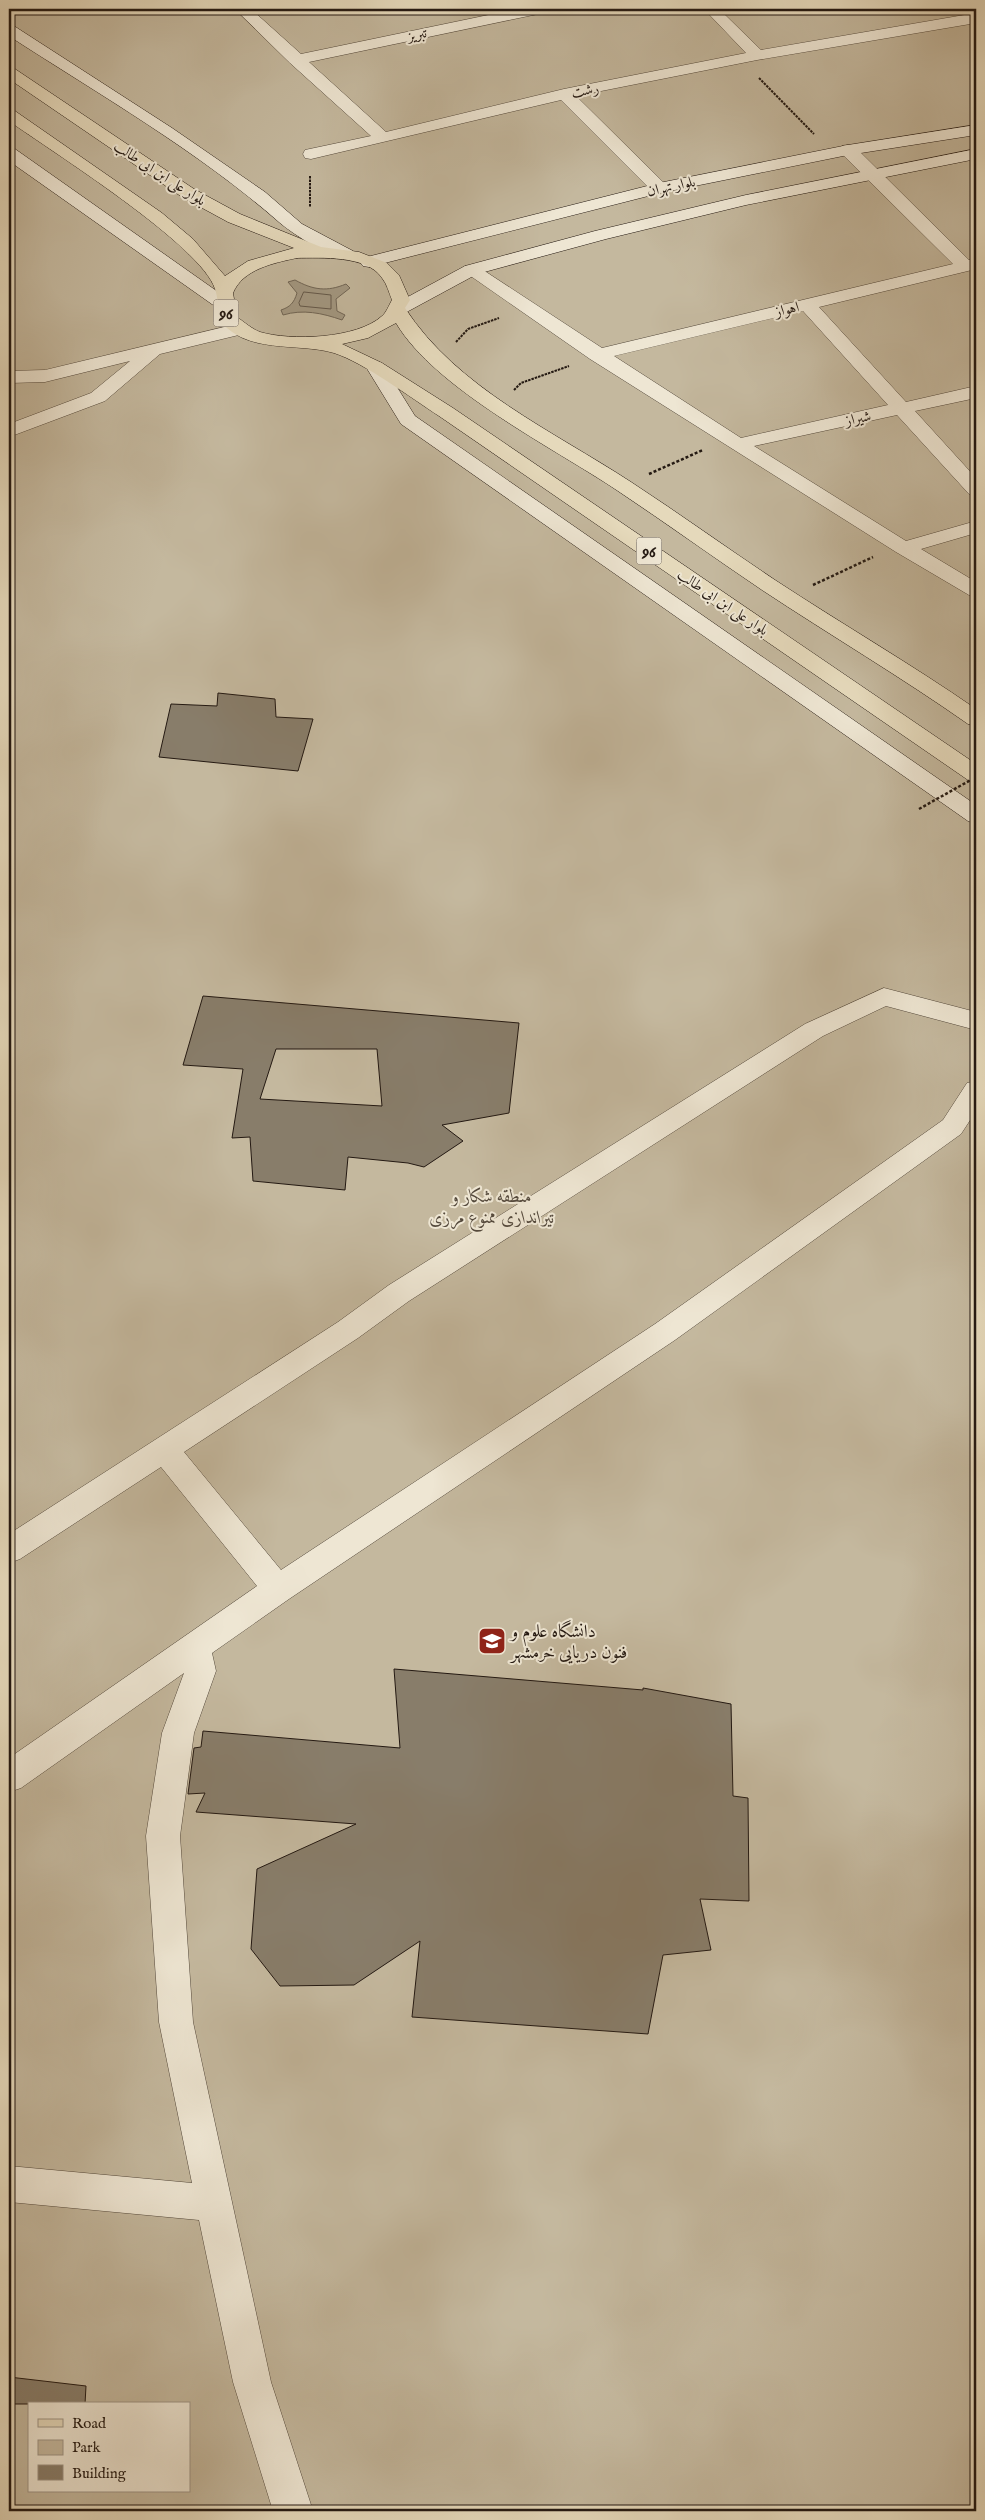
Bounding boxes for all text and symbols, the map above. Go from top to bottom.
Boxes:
street label: تبریز [404,23,429,46]
street label: رشت [570,79,601,102]
street label: بلوار علی ابن ابی طالب [110,137,210,211]
street label: بلوار تهران [645,172,697,201]
street label: اهواز [771,297,801,322]
road number: 96 [214,300,238,326]
street label: شیراز [841,406,873,431]
road number: 96 [636,538,662,564]
street label: بلوار علی ابن ابی طالب [673,565,772,641]
park label: منطقه شکار و تیراندازی ممنوع مرزی [429,1186,555,1232]
place label: دانشگاه علوم و فنون دریایی خرمشهر [509,1619,627,1665]
school or university icon: دانشگاه علوم و فنون دریایی خرمشهر [477,1626,507,1656]
legend [28,2402,190,2492]
text: Road [72,2414,107,2433]
text: Park [72,2438,102,2457]
text: Building [72,2464,127,2483]

